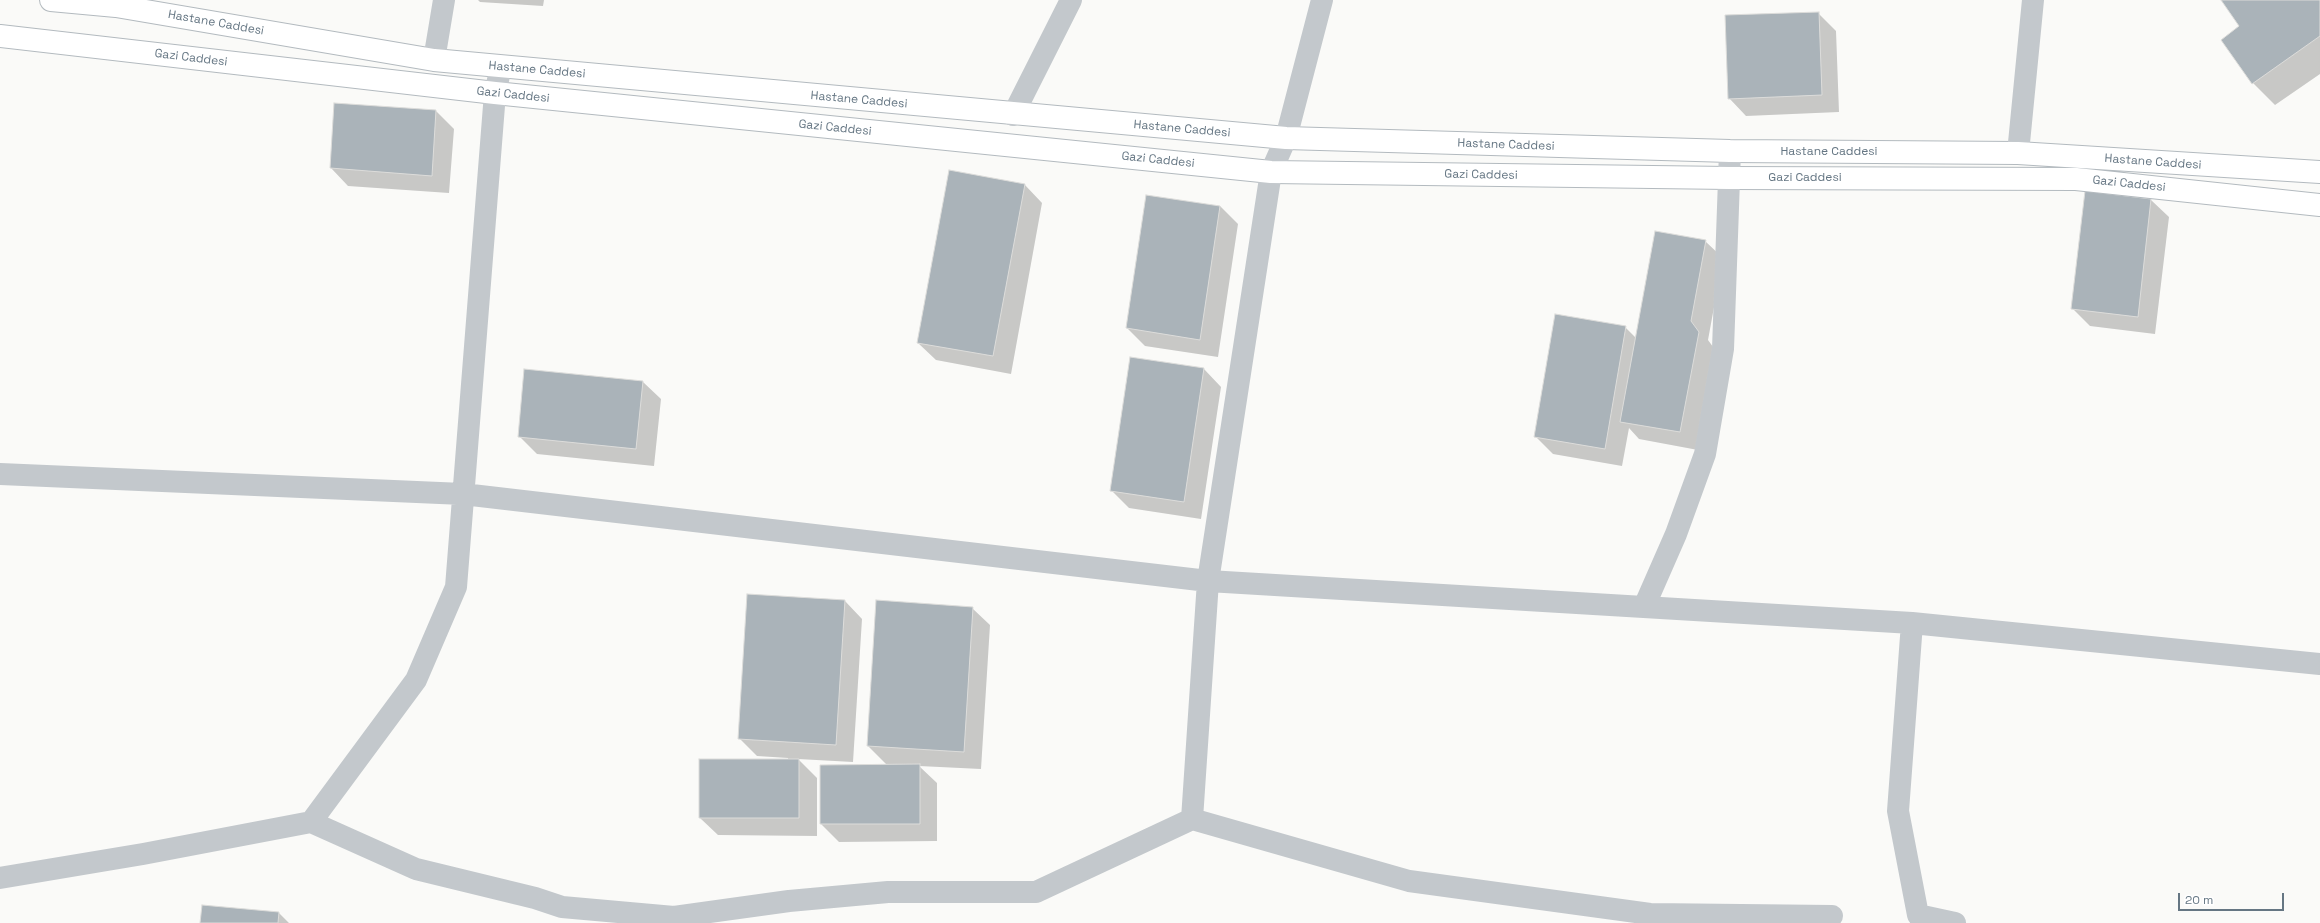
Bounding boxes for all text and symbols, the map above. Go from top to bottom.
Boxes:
street label: Hastane Caddesi [167,7,265,39]
street label: Gazi Caddesi [154,46,228,70]
street label: Hastane Caddesi [488,59,586,81]
street label: Gazi Caddesi [476,84,550,106]
street label: Hastane Caddesi [810,89,908,111]
street label: Gazi Caddesi [798,117,872,139]
street label: Hastane Caddesi [1133,118,1231,140]
street label: Hastane Caddesi [1457,136,1555,154]
street label: Hastane Caddesi [1780,145,1878,159]
street label: Gazi Caddesi [1121,149,1195,171]
street label: Hastane Caddesi [2104,151,2202,173]
street label: Gazi Caddesi [1444,167,1518,183]
street label: Gazi Caddesi [1768,171,1842,185]
street label: Gazi Caddesi [2092,173,2166,195]
scale bar [2180,885,2286,911]
text: 20 m [2185,892,2213,908]

